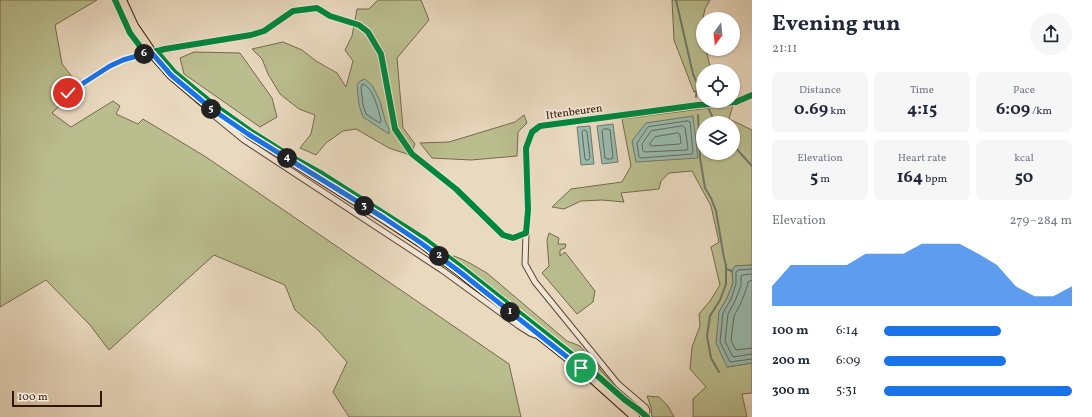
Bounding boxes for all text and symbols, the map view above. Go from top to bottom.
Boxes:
text: Evening run [772,9,901,40]
north arrow [696,12,740,56]
map controls [696,12,740,160]
button: share [1030,13,1072,55]
text: 21:11 [772,40,797,58]
pin: 6 [134,44,154,64]
text: 6 [141,46,147,61]
button: locate [696,64,740,108]
pin [51,76,85,110]
icon: check [57,82,79,104]
text: Distance [799,83,841,98]
text: Time [910,83,934,98]
text: Pace [1013,83,1035,98]
text: 0.69 [794,98,828,121]
text: 4:15 [907,98,937,121]
text: 6:09 [996,98,1030,121]
pin: 5 [201,99,221,119]
text: 5 [208,101,214,116]
street label: Ittenbeuren [545,101,604,124]
text: km [828,104,846,119]
text: /km [1030,104,1052,119]
button: layers [696,116,740,160]
pin: 4 [277,148,297,168]
text: 4 [284,150,290,165]
text: Elevation [797,151,843,166]
text: Heart rate [898,151,946,166]
text: kcal [1014,151,1034,166]
text: 5 [810,166,818,189]
text: 164 [897,166,923,189]
text: 50 [1015,166,1033,189]
text: m [818,172,830,187]
text: bpm [923,172,947,187]
pin: 3 [354,196,374,216]
text: 3 [361,198,367,213]
text: Elevation [772,212,826,230]
text: 279–284 m [1010,212,1072,230]
pin: 2 [429,246,449,266]
text: 2 [436,248,442,263]
pin: 1 [500,302,520,322]
text: 1 [508,304,512,319]
text: 100 m [772,322,809,340]
text: 6:14 [836,322,858,340]
pin [564,351,598,385]
text: 200 m [772,352,810,370]
text: 6:09 [836,352,860,370]
icon: arrive [570,357,592,379]
text: 300 m [772,382,810,400]
text: 5:31 [836,382,857,400]
scale bar [12,389,102,408]
text: 100 m [18,390,48,405]

